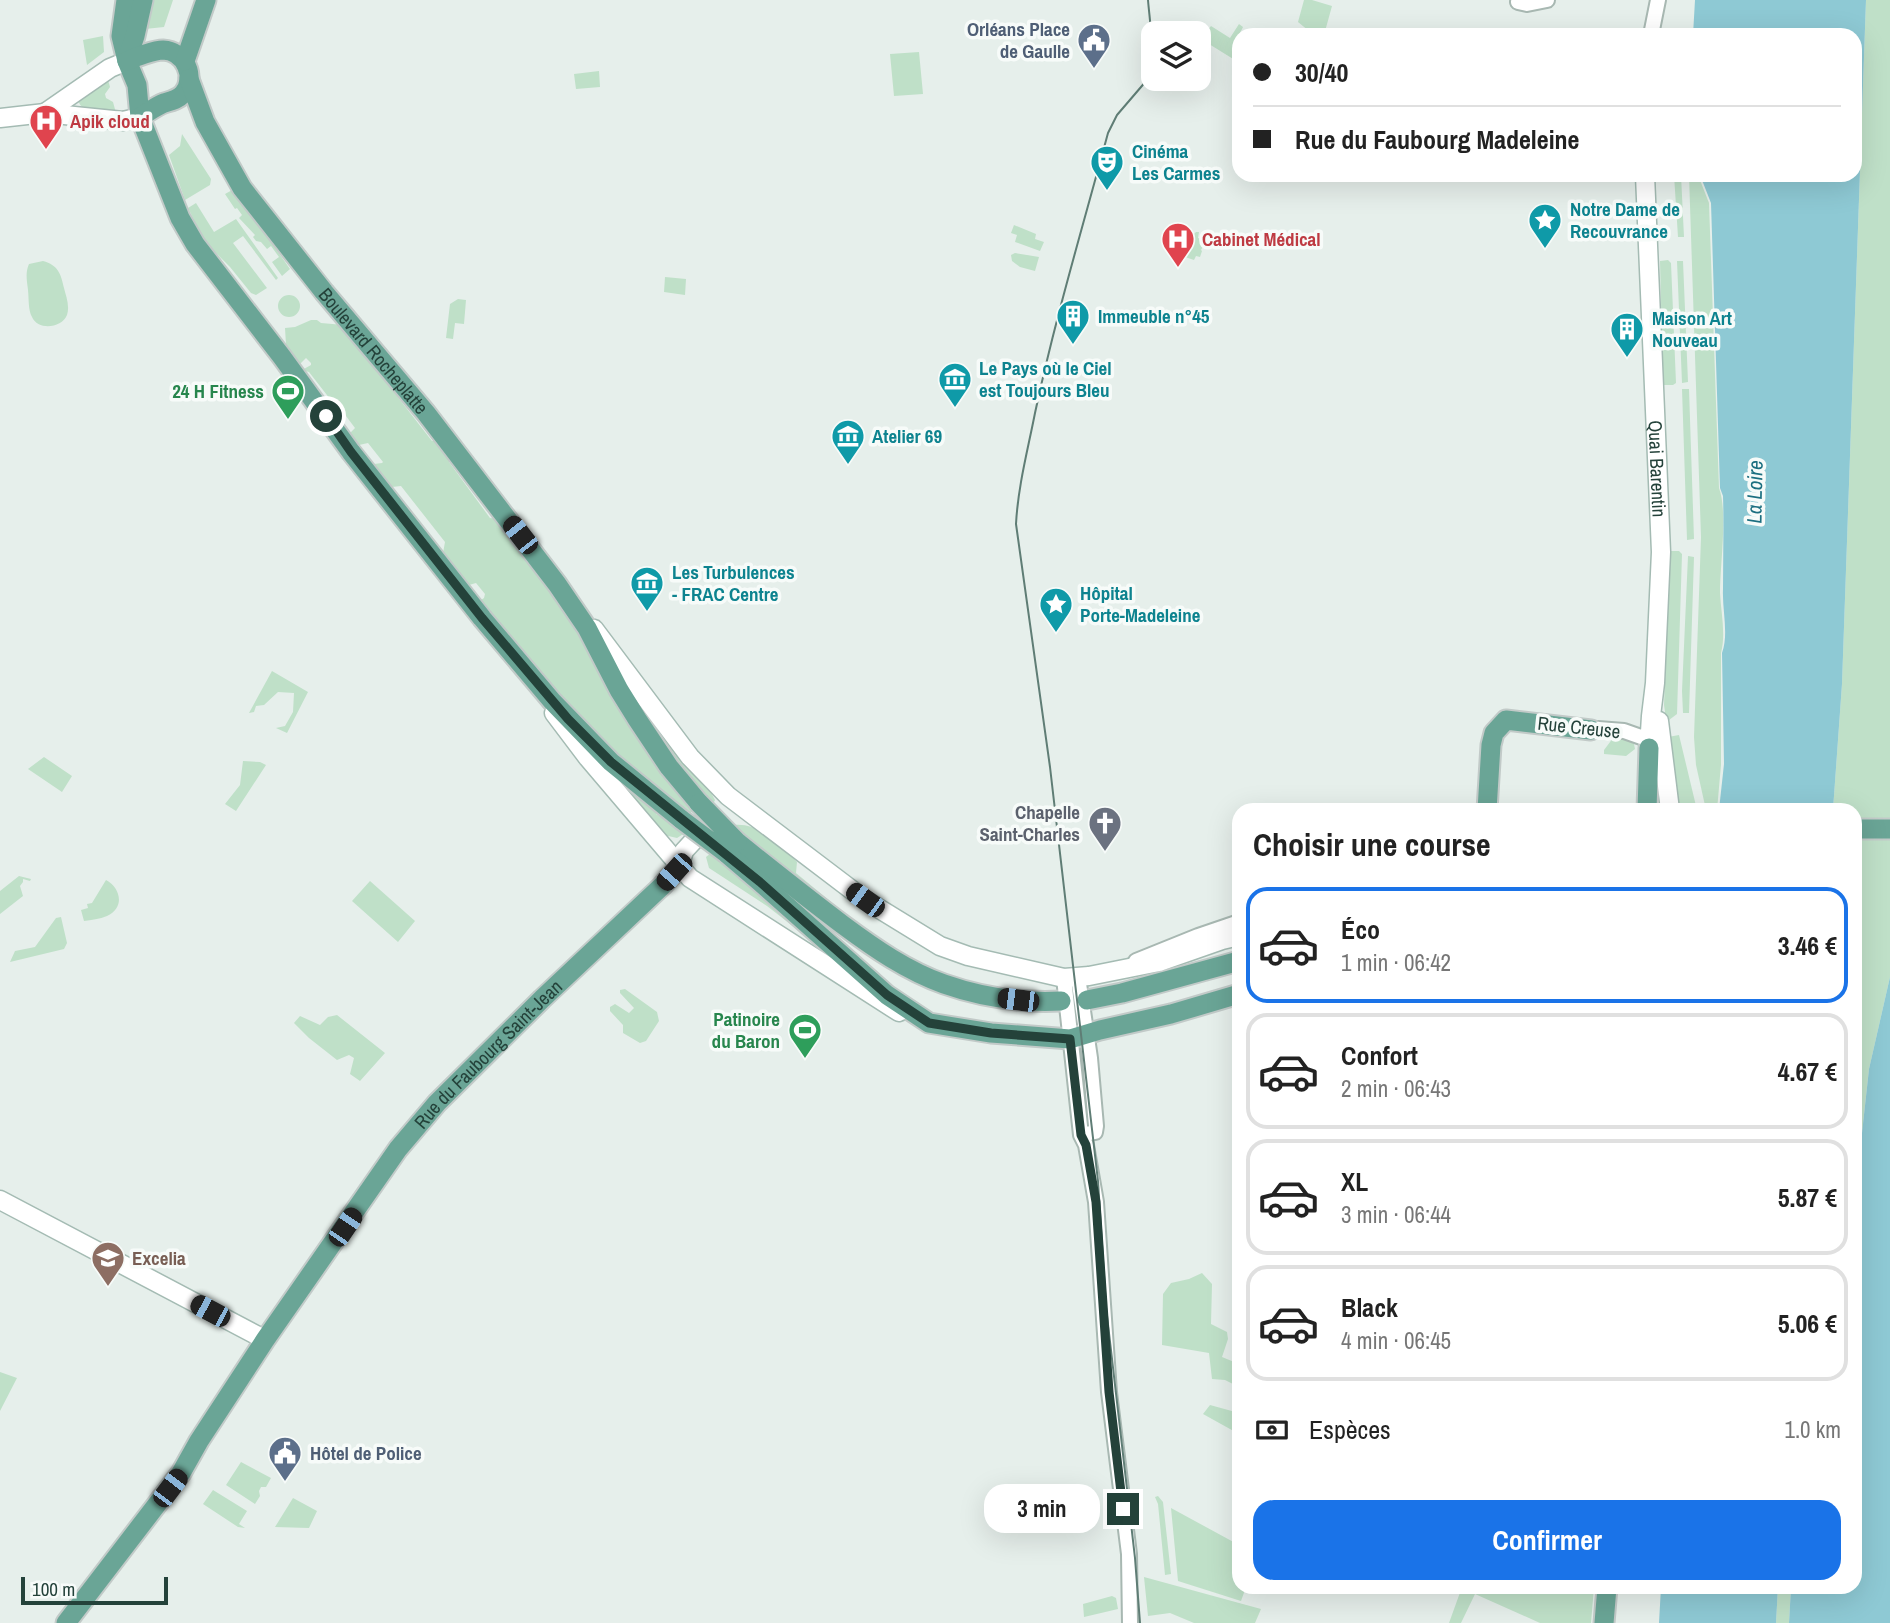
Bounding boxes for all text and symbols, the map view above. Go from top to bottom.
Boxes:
place label: Orléans Place de Gaulle [967,16,1070,64]
public building icon: Orléans Place de Gaulle [1075,21,1113,70]
map controls [1141,21,1211,91]
button: layers [1141,21,1211,91]
text: 30/40 [1295,55,1348,90]
hospital icon: Apik cloud [27,102,65,151]
place label: Apik cloud [70,108,150,134]
text: Rue du Faubourg Madeleine [1295,122,1579,157]
place label: Cinéma Les Carmes [1132,138,1220,186]
theatre icon: Cinéma Les Carmes [1088,143,1126,192]
place label: Notre Dame de Recouvrance [1570,196,1680,244]
place icon: Notre Dame de Recouvrance [1526,201,1564,250]
hospital icon: Cabinet Médical [1159,220,1197,269]
place label: Cabinet Médical [1202,226,1321,252]
street label: Boulevard Rocheplatte [313,282,434,420]
building icon: Immeuble n°45 [1054,297,1092,346]
place label: Immeuble n°45 [1098,303,1210,329]
place label: Maison Art Nouveau [1652,305,1732,353]
building icon: Maison Art Nouveau [1608,310,1646,359]
place label: Le Pays où le Ciel est Toujours Bleu [979,355,1112,403]
museum icon: Le Pays où le Ciel est Toujours Bleu [936,360,974,409]
sports icon: 24 H Fitness [269,372,307,421]
place label: 24 H Fitness [172,378,264,404]
route start [310,400,342,432]
museum icon: Atelier 69 [829,417,867,466]
street label: Quai Barentin [1642,420,1673,518]
place label: Atelier 69 [872,423,942,449]
water label: La Loire [1739,460,1770,524]
car [499,512,542,558]
place label: Les Turbulences - FRAC Centre [672,559,795,607]
museum icon: Les Turbulences - FRAC Centre [628,564,666,613]
place label: Hôpital Porte-Madeleine [1080,580,1201,628]
place icon: Hôpital Porte-Madeleine [1037,585,1075,634]
street label: Rue Creuse [1536,710,1622,744]
place label: Chapelle Saint-Charles [980,799,1080,847]
church icon: Chapelle Saint-Charles [1086,804,1124,853]
text: Choisir une course [1253,823,1491,866]
car [653,849,696,895]
car [842,879,889,921]
text: Éco [1341,912,1380,947]
icon: car [1257,914,1320,977]
text: 3.46 € [1778,928,1837,963]
text: 1 min · 06:42 [1341,947,1451,978]
street label: Rue du Faubourg Saint-Jean [408,974,568,1134]
car [996,987,1041,1013]
place label: Patinoire du Baron [712,1006,780,1054]
sports icon: Patinoire du Baron [786,1011,824,1060]
text: Confort [1341,1038,1418,1073]
icon: car [1257,1040,1320,1103]
text: 4.67 € [1778,1054,1837,1089]
text: 2 min · 06:43 [1341,1073,1451,1104]
text: XL [1341,1164,1368,1199]
icon: car [1257,1166,1320,1229]
text: 5.87 € [1778,1180,1837,1215]
text: 3 min · 06:44 [1341,1199,1451,1230]
car [325,1204,366,1250]
school or university icon: Excelia [89,1239,127,1288]
place label: Excelia [132,1245,186,1271]
text: Black [1341,1290,1398,1325]
car [187,1292,234,1330]
icon: car [1257,1292,1320,1355]
text: 5.06 € [1778,1306,1837,1341]
text: 4 min · 06:45 [1341,1325,1451,1356]
icon: cash [1253,1411,1291,1449]
text: Espèces [1309,1412,1391,1447]
text: 1.0 km [1784,1414,1841,1445]
public building icon: Hôtel de Police [266,1434,304,1483]
place label: Hôtel de Police [310,1440,422,1466]
car [149,1465,192,1511]
callout: 3 min [983,1484,1098,1534]
text: 3 min [1017,1493,1067,1524]
route end [1107,1493,1139,1525]
button: Confirmer [1253,1500,1841,1580]
scale bar [21,1574,168,1606]
text: 100 m [32,1576,75,1602]

